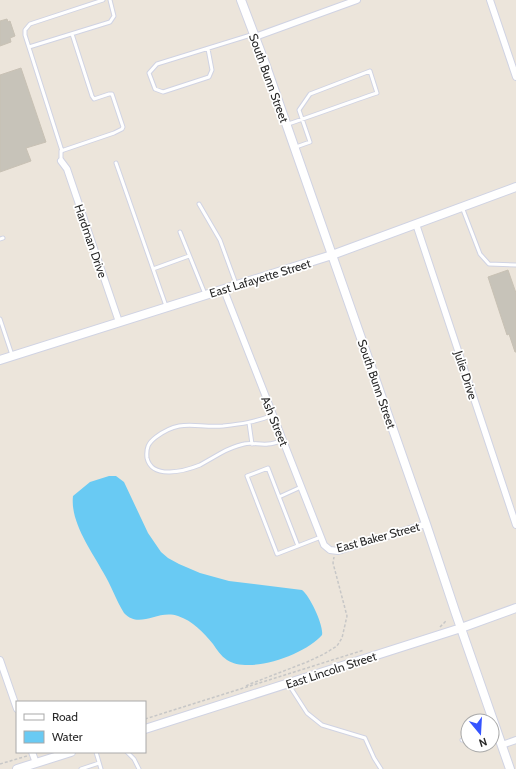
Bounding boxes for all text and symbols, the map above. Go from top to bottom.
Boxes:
street label: South Bunn Street [246,32,292,124]
street label: Hardman Drive [71,202,111,280]
street label: East Lafayette Street [208,255,312,301]
street label: South Bunn Street [355,337,399,431]
street label: Julie Drive [451,348,481,401]
street label: Ash Street [258,394,292,448]
street label: East Baker Street [335,519,421,555]
street label: East Lincoln Street [284,648,378,692]
legend [16,701,146,753]
text: Road [52,709,78,724]
north arrow [460,713,500,753]
text: Water [52,729,83,744]
text: N [477,735,489,750]

